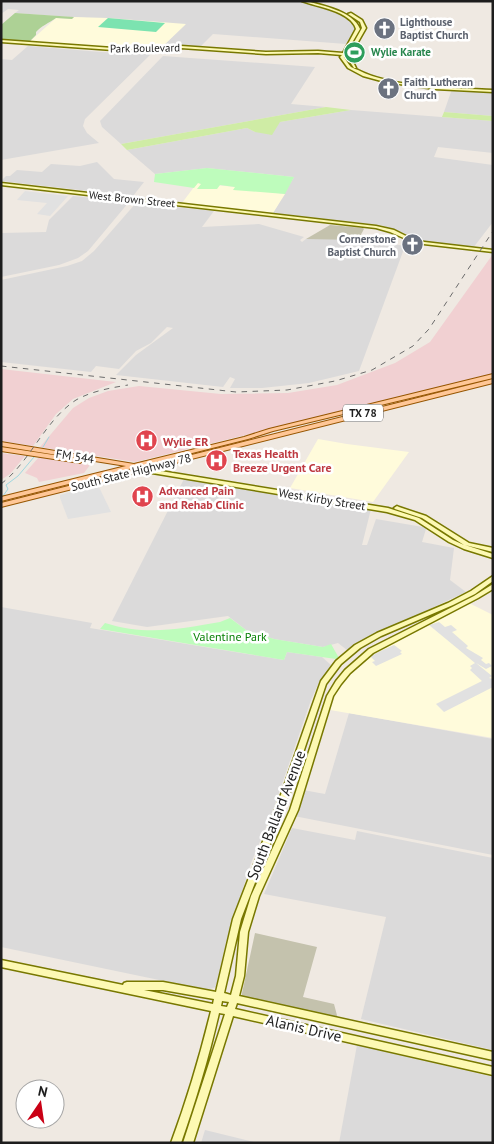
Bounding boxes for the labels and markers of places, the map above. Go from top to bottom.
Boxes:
place label: Lighthouse Baptist Church [400,15,469,42]
church icon: Lighthouse Baptist Church [372,16,396,40]
sports icon: Wylie Karate [343,40,367,64]
place label: Wylie Karate [371,45,431,59]
place label: Faith Lutheran Church [404,75,473,102]
church icon: Faith Lutheran Church [376,76,400,100]
place label: Cornerstone Baptist Church [328,232,396,259]
church icon: Cornerstone Baptist Church [400,233,424,257]
hospital icon: Wylie ER [135,429,159,453]
place label: Wylie ER [163,434,209,449]
place label: Texas Health Breeze Urgent Care [233,446,332,475]
hospital icon: Texas Health Breeze Urgent Care [205,448,229,472]
place label: Advanced Pain and Rehab Clinic [159,483,244,512]
hospital icon: Advanced Pain and Rehab Clinic [131,485,155,509]

